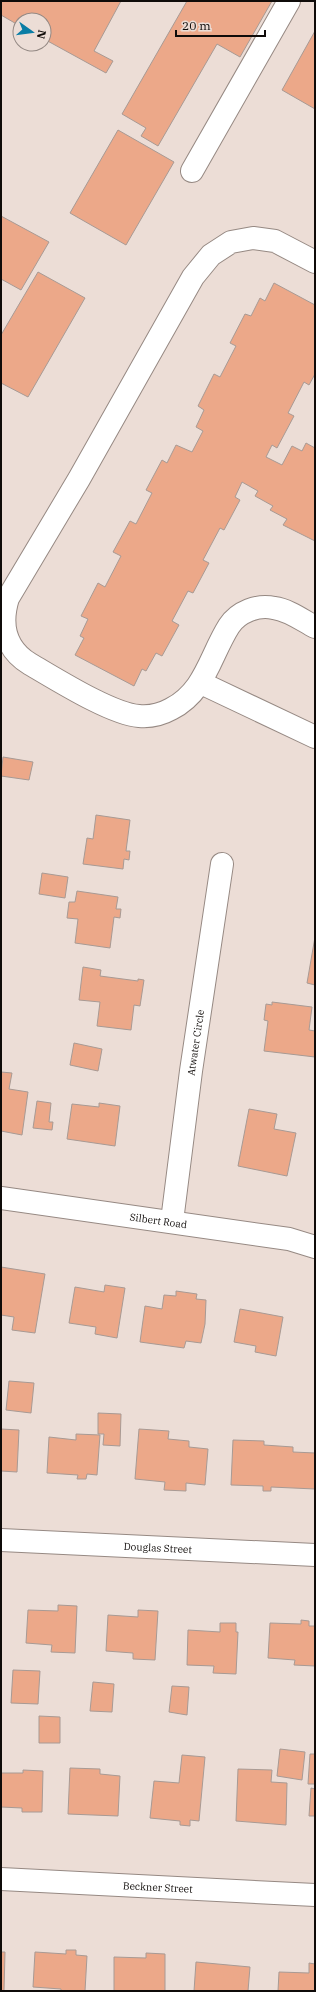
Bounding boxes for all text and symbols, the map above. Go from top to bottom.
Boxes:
north arrow [12,12,52,52]
scale bar [176,12,265,38]
text: 20 m [182,18,211,33]
text: N [34,29,50,41]
street label: Atwater Circle [184,1009,207,1076]
street label: Silbert Road [129,1210,188,1231]
street label: Douglas Street [123,1539,193,1556]
street label: Beckner Street [123,1879,193,1895]

